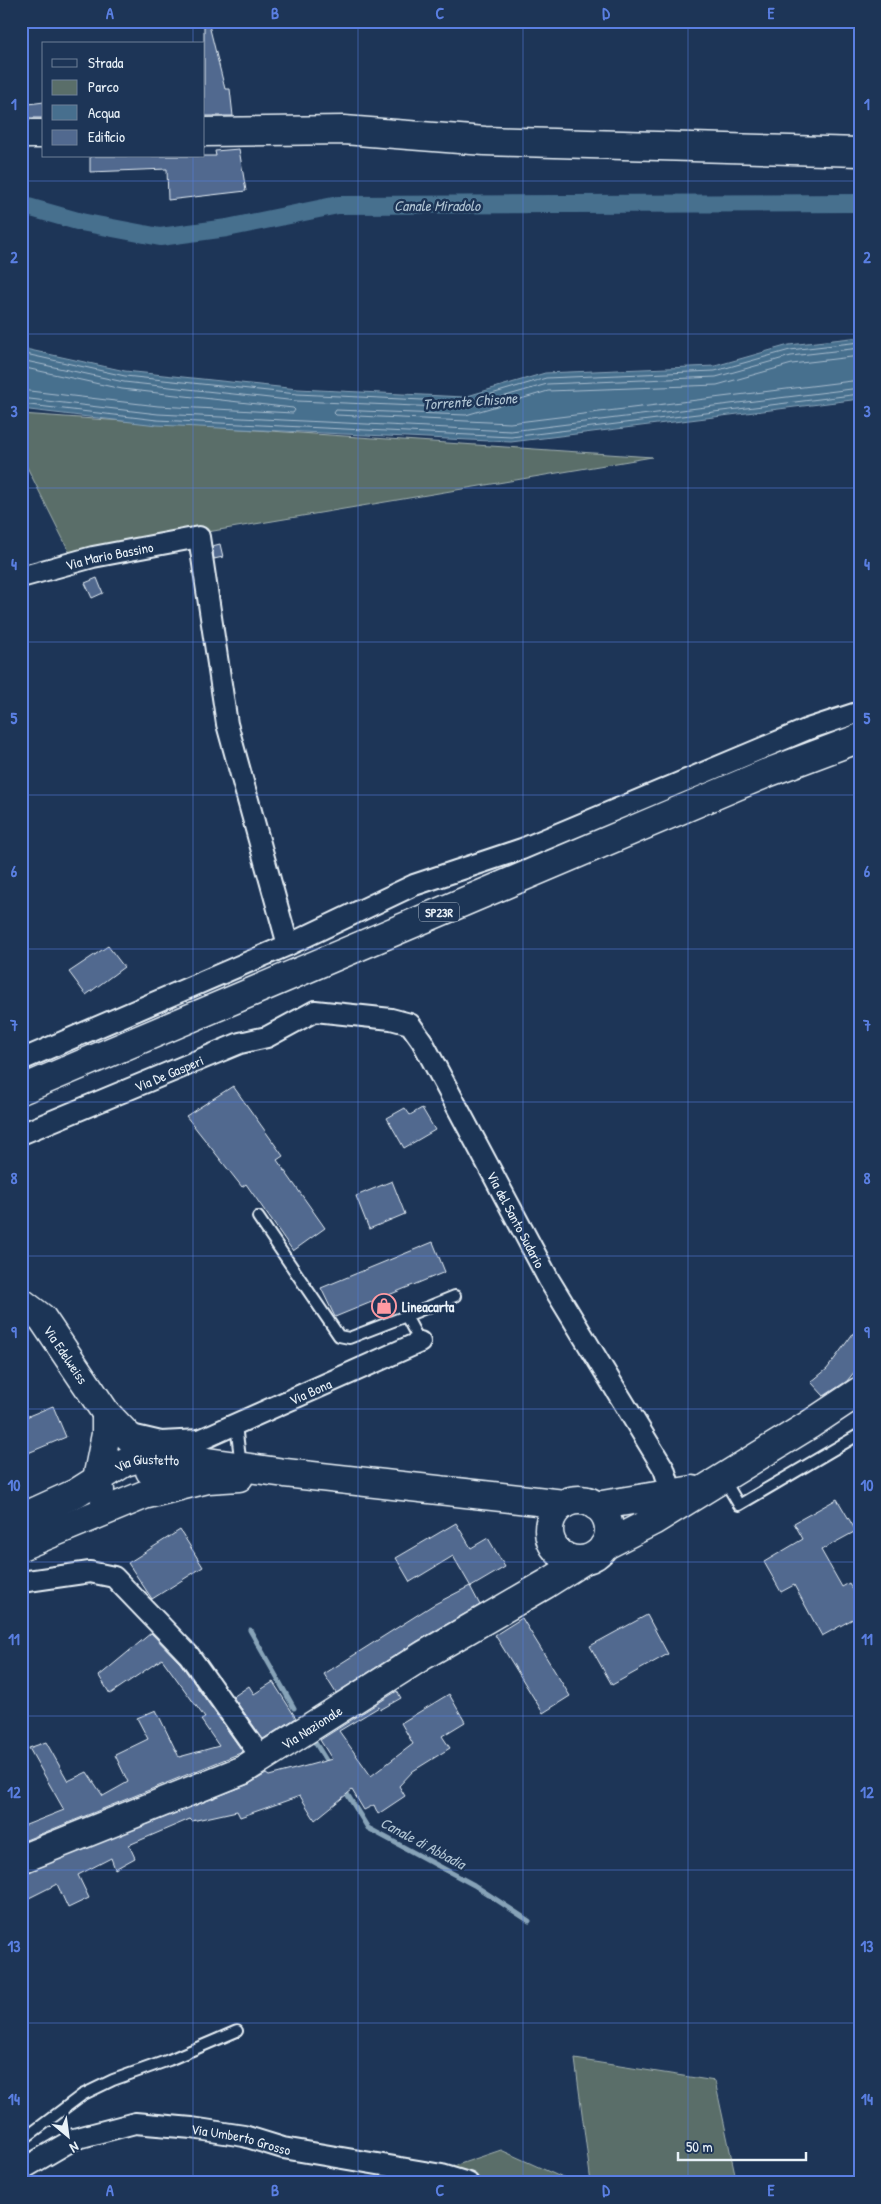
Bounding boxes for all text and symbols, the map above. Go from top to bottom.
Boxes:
text: A [106,2,114,24]
text: B [271,2,279,24]
text: C [436,2,445,24]
text: D [602,2,610,24]
text: E [767,2,775,24]
legend [42,42,205,158]
text: Strada [88,52,124,73]
text: Parco [88,76,119,97]
text: 1 [11,93,17,115]
text: 1 [864,93,870,115]
text: Acqua [88,102,120,123]
text: Edificio [88,126,125,147]
water label: Canale Miradolo [394,195,481,216]
text: 2 [10,246,18,268]
text: 2 [863,246,871,268]
water label: Torrente Chisone [422,387,519,415]
text: 3 [10,400,18,422]
text: 3 [863,400,871,422]
street label: Via Mario Bassino [63,536,155,574]
text: 4 [11,553,17,575]
text: 4 [864,553,870,575]
text: 5 [11,707,18,729]
text: 5 [864,707,871,729]
text: 6 [11,860,18,882]
text: 6 [864,860,871,882]
road number: SP23R [419,902,459,922]
text: 7 [9,1014,18,1036]
text: 7 [862,1014,871,1036]
street label: Via De Gasperi [131,1050,206,1095]
text: 8 [11,1167,18,1189]
street label: Via del Santo Sudario [483,1167,550,1271]
text: 8 [864,1167,871,1189]
shop icon: Lineacarta [371,1293,397,1319]
place label: Lineacarta [402,1297,455,1316]
text: 9 [11,1321,17,1343]
street label: Via Edelweiss [40,1321,93,1387]
text: 9 [864,1321,870,1343]
street label: Via Bona [286,1373,335,1409]
street label: Via Giustetto [110,1448,180,1476]
text: 10 [8,1474,20,1496]
text: 10 [861,1474,873,1496]
text: 11 [8,1628,20,1650]
text: 11 [861,1628,873,1650]
street label: Via Nazionale [277,1700,346,1753]
text: 12 [7,1781,21,1803]
text: 12 [860,1781,874,1803]
water label: Canale di Abbadia [377,1812,471,1875]
text: 13 [8,1935,20,1957]
text: 13 [861,1935,873,1957]
text: 14 [8,2088,20,2110]
text: 14 [861,2088,873,2110]
north arrow [42,2112,92,2162]
street label: Via Umberto Grosso [190,2119,293,2159]
scale bar [678,2129,806,2161]
text: 50 m [686,2136,713,2157]
text: N [66,2138,82,2158]
text: A [106,2179,114,2201]
text: B [271,2179,279,2201]
text: C [436,2179,445,2201]
text: D [602,2179,610,2201]
text: E [767,2179,775,2201]

